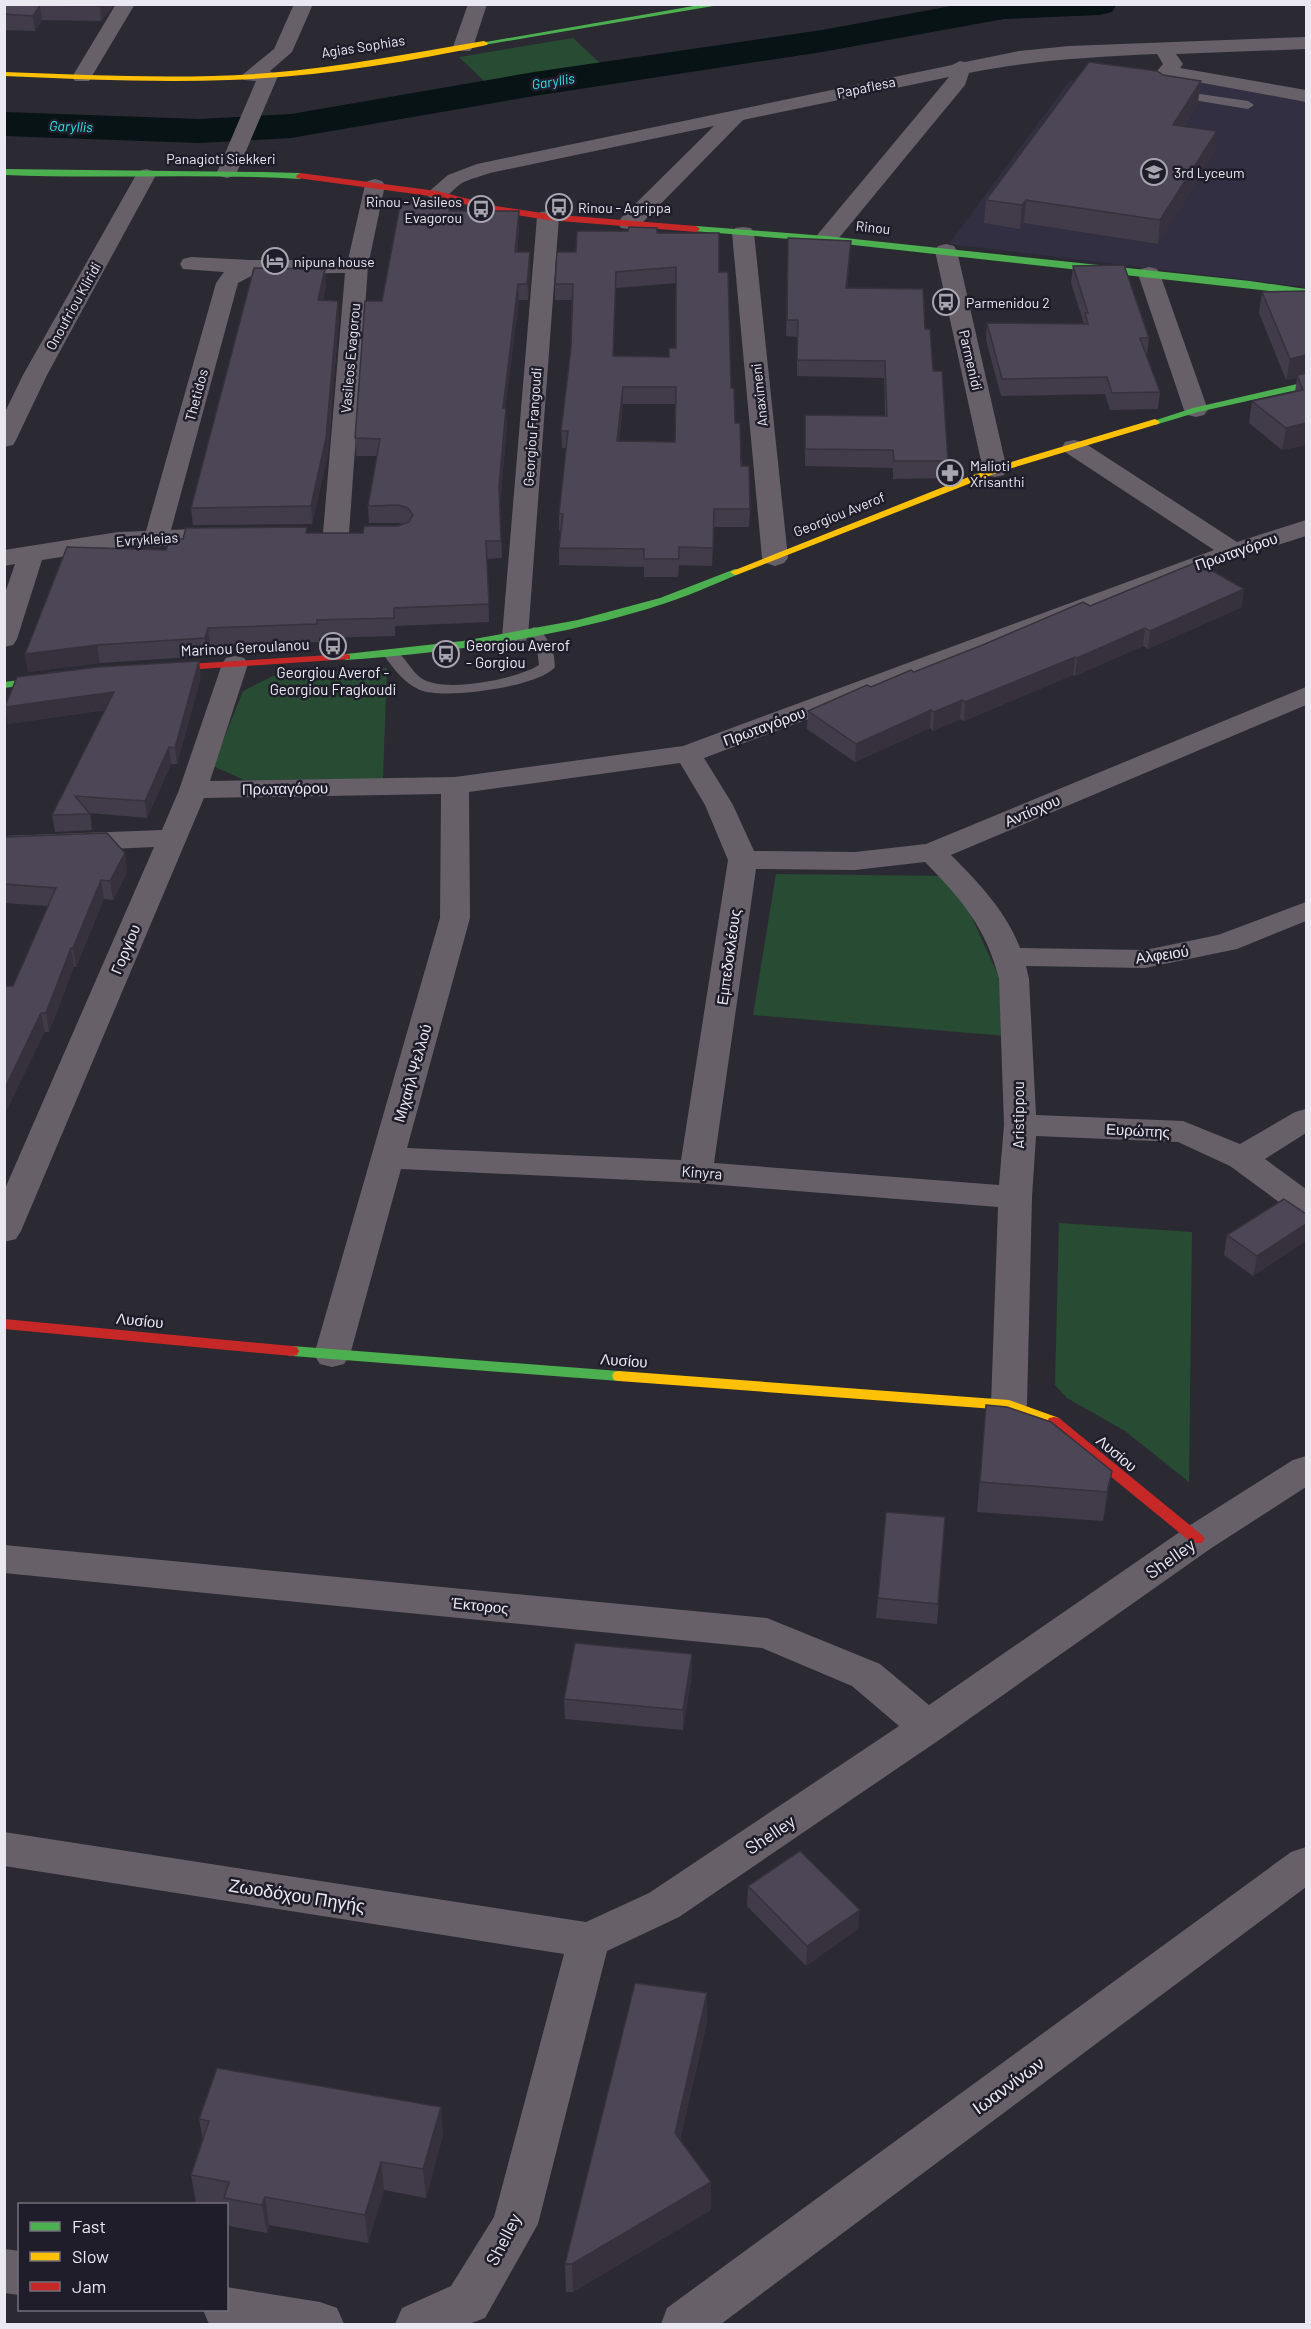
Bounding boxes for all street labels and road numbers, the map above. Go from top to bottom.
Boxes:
street label: Agias Sophias [320,31,406,61]
street label: Papaflesa [835,72,897,102]
street label: Panagioti Siekkeri [166,150,276,167]
street label: Rinou [855,217,891,237]
street label: Onoufriou Kliridi [42,259,104,353]
street label: Vasileos Evagorou [337,302,363,414]
street label: Parmenidi [956,328,986,392]
street label: Anaximeni [747,363,771,427]
street label: Thetidos [181,367,211,423]
street label: Georgiou Frangoudi [519,367,545,487]
street label: Georgiou Averof [791,488,887,540]
street label: Evrykleias [115,528,179,550]
street label: Πρωταγόρου [1192,528,1280,574]
street label: Marinou Geroulanou [180,635,310,659]
street label: Πρωταγόρου [720,703,808,749]
street label: Πρωταγόρου [242,778,328,798]
street label: Αντίοχου [1002,790,1062,830]
street label: Εμπεδοκλέους [712,908,744,1006]
street label: Γοργίου [106,921,144,977]
street label: Αλφειού [1134,941,1190,967]
street label: Μιχαήλ Ψελλού [389,1022,435,1124]
street label: Aristippou [1009,1081,1027,1149]
street label: Ευρώπης [1106,1119,1170,1141]
street label: Kinyra [681,1162,723,1182]
street label: Λυσίου [116,1309,164,1331]
street label: Λυσίου [600,1349,648,1371]
street label: Λυσίου [1093,1431,1141,1475]
street label: Shelley [1141,1533,1199,1583]
street label: Έκτορος [450,1593,509,1617]
street label: Shelley [741,1809,799,1859]
street label: Ζωοδόχου Πηγής [227,1873,367,1917]
street label: Ιωαννίνων [968,2052,1048,2118]
street label: Shelley [481,2209,525,2269]

